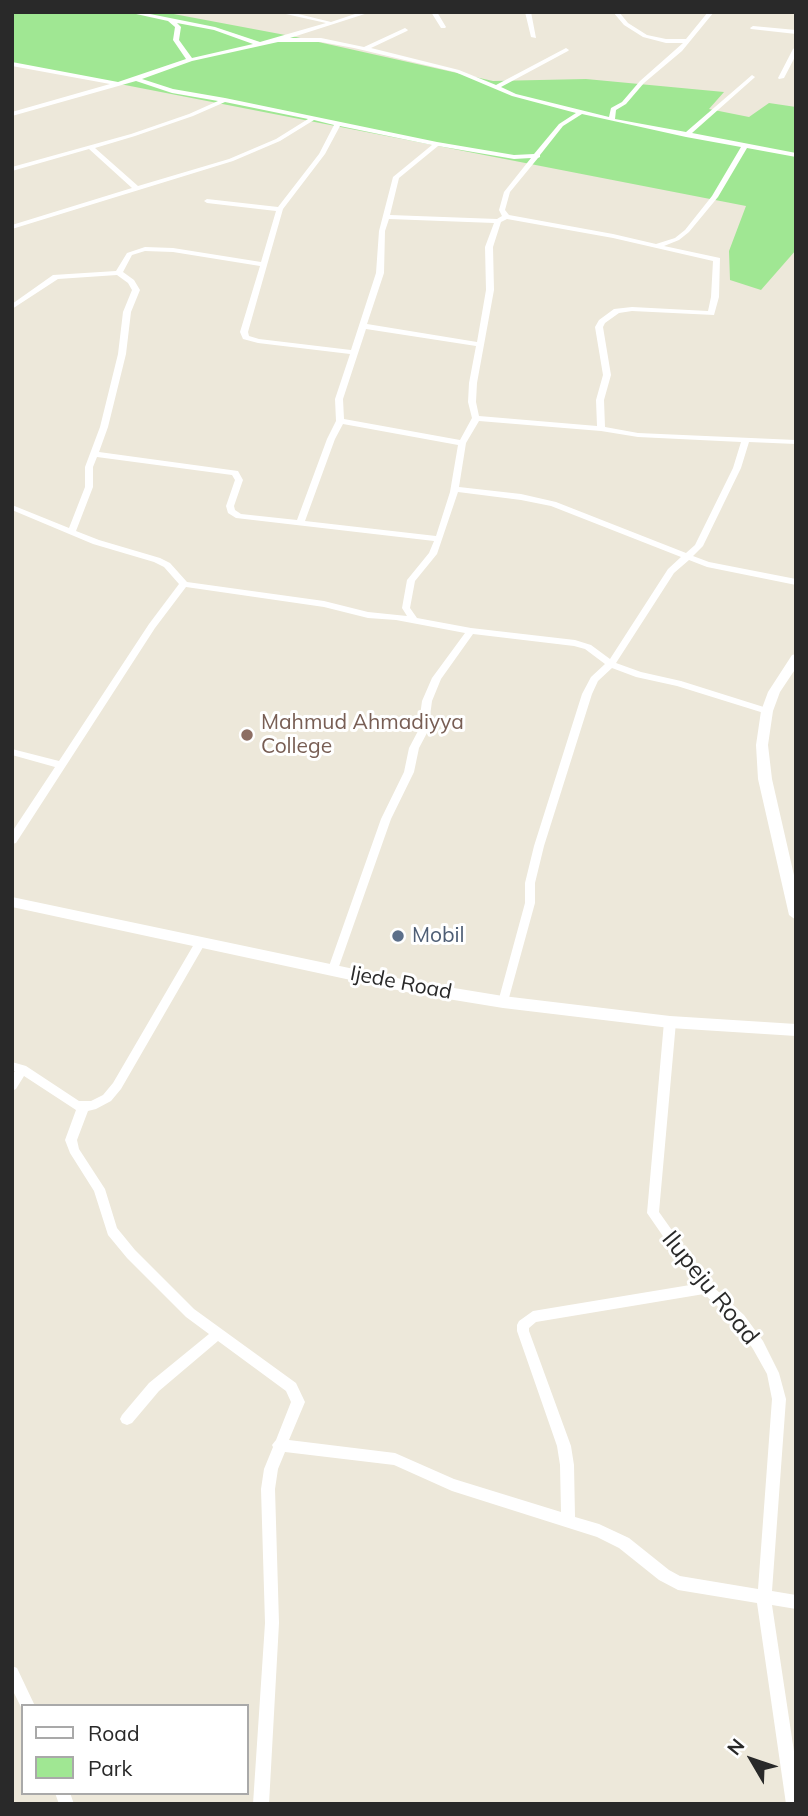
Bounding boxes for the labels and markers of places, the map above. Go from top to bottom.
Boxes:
place label: Mahmud Ahmadiyya College [261,710,464,760]
marker: Mahmud Ahmadiyya College [239,727,255,743]
place label: Mobil [412,923,465,949]
marker: Mobil [390,928,406,944]

